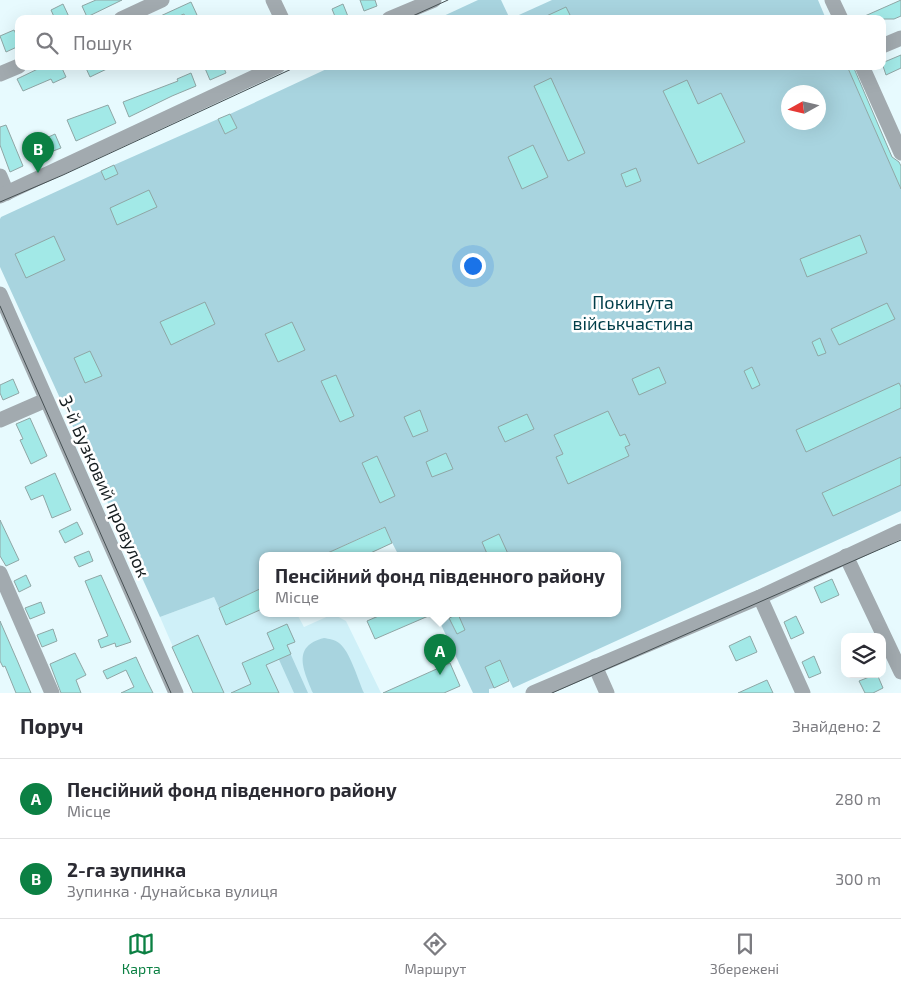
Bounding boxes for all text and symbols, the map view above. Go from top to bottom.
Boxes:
search box [15,15,886,70]
icon: search [33,29,61,57]
text: Пошук [73,31,132,54]
north arrow [781,85,826,130]
pin: B [22,132,54,173]
your location [460,253,486,279]
park label: Покинута військчастина [572,291,694,334]
street label: 3-й Бузковий провулок [55,392,155,581]
popup [259,552,621,617]
text: Пенсійний фонд південного району [275,564,605,587]
text: Місце [275,587,319,606]
map controls [841,633,886,678]
button: layers [841,633,886,678]
pin: A [424,634,456,675]
text: Поруч [20,713,83,738]
text: Знайдено: 2 [792,716,881,735]
text: Пенсійний фонд південного району [67,778,397,801]
text: A [31,789,41,808]
text: 280 m [835,789,881,808]
text: Місце [67,801,111,820]
text: 2-га зупинка [67,858,186,881]
text: B [31,869,41,888]
text: 300 m [835,869,881,888]
text: Зупинка · Дунайська вулиця [67,881,278,900]
tab: Карта [122,930,161,977]
tab: Маршрут [404,930,466,977]
tab: Збережені [710,930,779,977]

